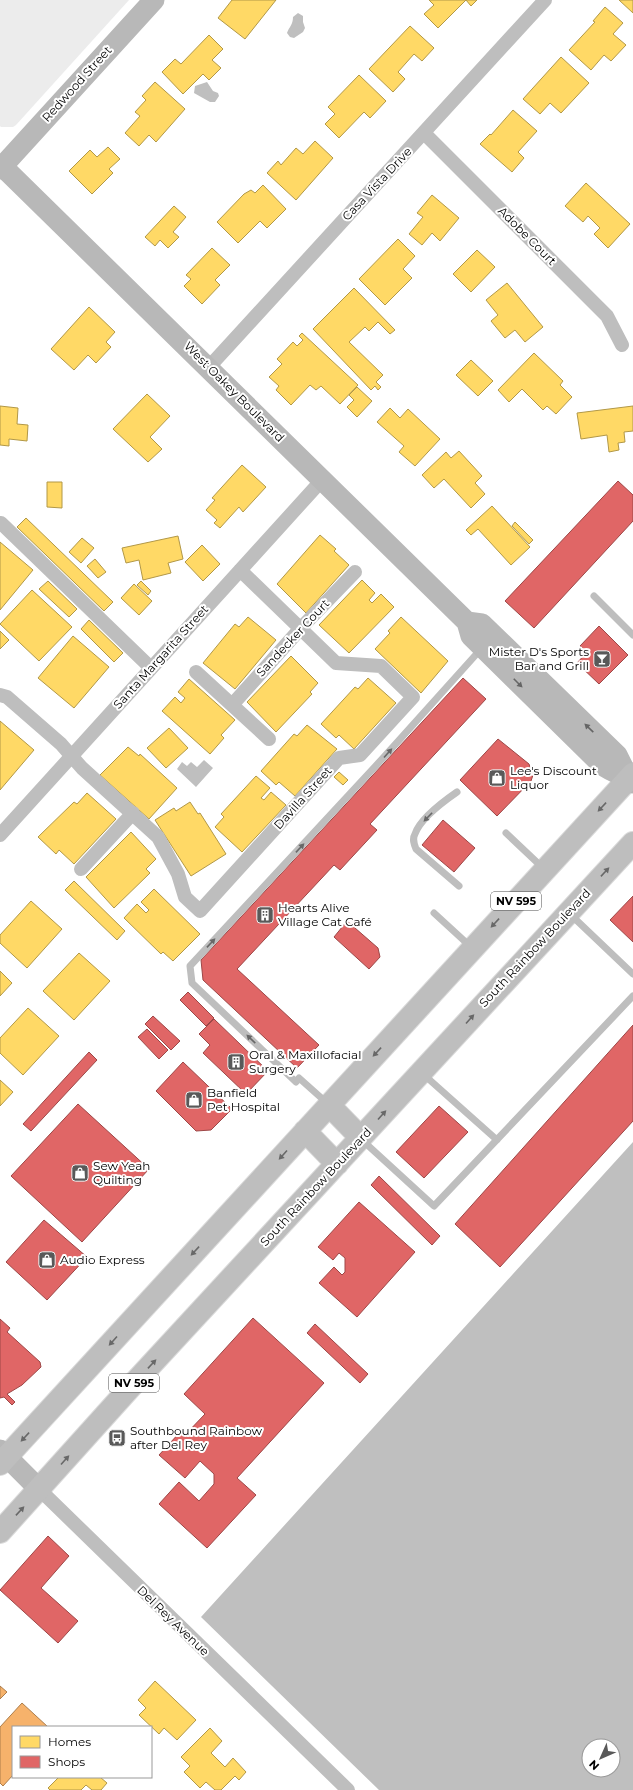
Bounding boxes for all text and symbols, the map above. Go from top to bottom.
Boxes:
street label: Redwood Street [39,43,115,125]
street label: Casa Vista Drive [339,144,415,224]
street label: Adobe Court [495,203,560,268]
street label: West Oakey Boulevard [181,338,288,445]
street label: Sandecker Court [253,596,332,680]
street label: Santa Margarita Street [110,601,211,712]
place label: Mister D's Sports Bar and Grill [489,644,589,673]
bar icon: Mister D's Sports Bar and Grill [592,649,612,669]
one-way arrow [513,678,523,687]
one-way arrow [584,723,594,733]
one-way arrow [384,748,393,758]
street label: Davilla Street [270,763,335,832]
place label: Lee's Discount Liquor [510,763,597,792]
shop icon: Lee's Discount Liquor [487,768,507,788]
one-way arrow [598,802,607,813]
one-way arrow [423,812,432,822]
one-way arrow [295,843,304,853]
one-way arrow [600,868,609,877]
street label: South Rainbow Boulevard [476,885,593,1010]
road number: NV 595 [491,892,541,910]
place label: Hearts Alive Village Cat Café [278,900,372,929]
building icon: Hearts Alive Village Cat Café [255,905,275,925]
one-way arrow [491,919,500,928]
one-way arrow [207,938,216,948]
one-way arrow [465,1014,474,1023]
one-way arrow [246,1034,256,1044]
place label: Oral & Maxillofacial Surgery [249,1047,361,1076]
one-way arrow [373,1047,382,1057]
building icon: Oral & Maxillofacial Surgery [226,1052,246,1072]
place label: Banfield Pet Hospital [207,1085,280,1114]
shop icon: Banfield Pet Hospital [184,1090,204,1110]
one-way arrow [378,1109,387,1120]
street label: South Rainbow Boulevard [257,1124,374,1249]
one-way arrow [279,1150,288,1160]
place label: Sew Yeah Quilting [93,1158,150,1187]
shop icon: Sew Yeah Quilting [70,1163,90,1183]
one-way arrow [191,1245,200,1256]
shop icon: Audio Express [37,1250,57,1270]
place label: Audio Express [60,1252,145,1267]
one-way arrow [108,1336,117,1346]
one-way arrow [148,1359,157,1369]
road number: NV 595 [109,1374,159,1392]
place label: Southbound Rainbow after Del Rey [130,1423,263,1452]
bus stop icon: Southbound Rainbow after Del Rey [107,1428,127,1448]
one-way arrow [20,1432,29,1442]
one-way arrow [61,1455,70,1466]
one-way arrow [15,1506,24,1516]
street label: Del Rey Avenue [134,1582,212,1659]
legend [12,1726,152,1778]
text: Homes [48,1734,91,1749]
north arrow [581,1738,621,1778]
text: Shops [48,1754,85,1769]
text: N [586,1757,602,1773]

